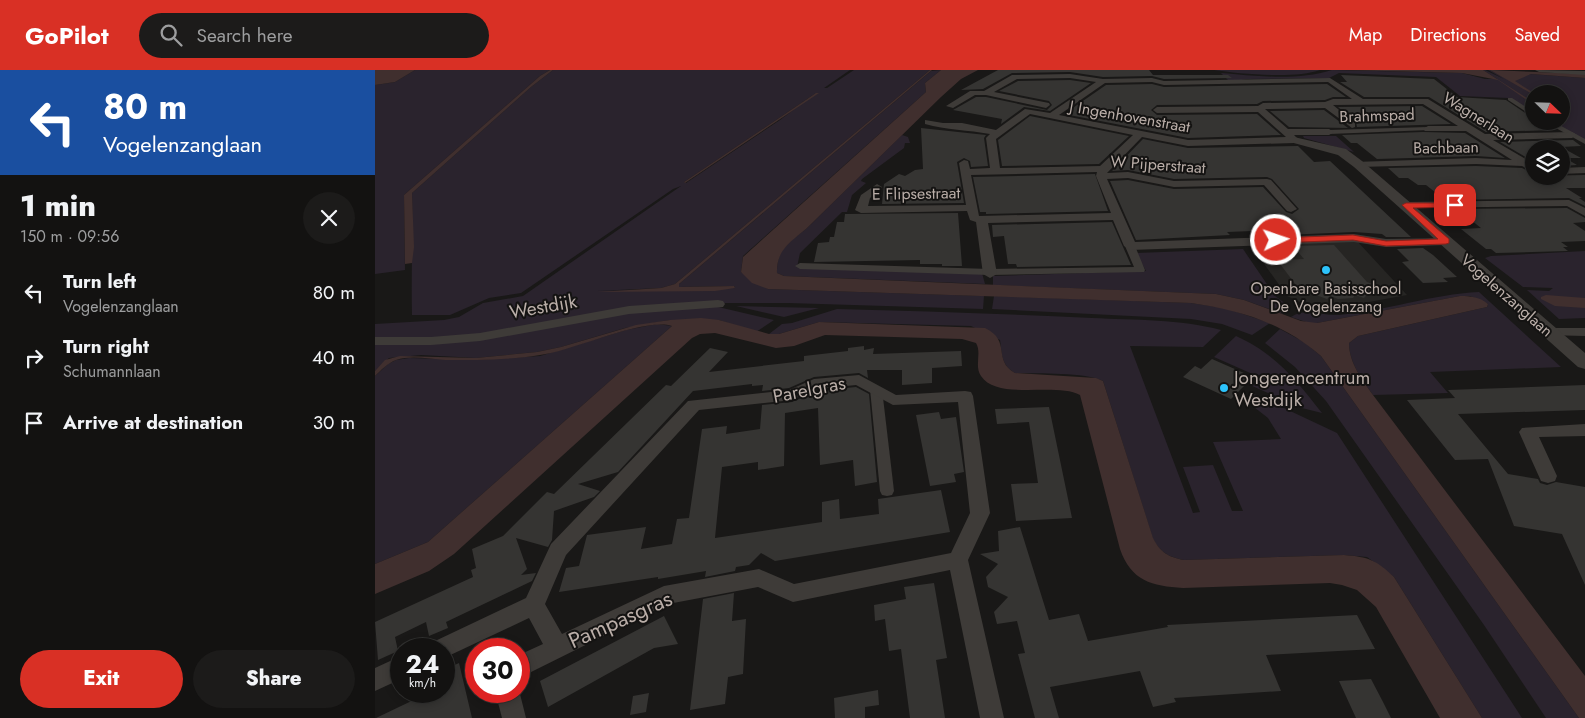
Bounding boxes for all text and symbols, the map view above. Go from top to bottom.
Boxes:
search box [139,13,489,58]
text: GoPilot [25,18,109,53]
icon: search [157,21,185,49]
text: Search here [197,22,293,49]
text: Map [1349,22,1382,48]
text: Directions [1410,22,1486,48]
text: Saved [1514,22,1560,48]
text: 80 m [103,82,187,132]
north arrow [1525,85,1570,130]
map controls [1525,85,1570,185]
street label: Wagnerlaan [1438,86,1519,149]
icon: left [20,90,85,155]
street label: J Ingenhovenstraat [1066,94,1192,138]
street label: Brahmspad [1339,103,1415,128]
text: Vogelenzanglaan [103,128,262,160]
street label: Bachbaan [1413,135,1479,160]
button: layers [1525,140,1570,185]
street label: W Pijperstraat [1110,150,1207,179]
street label: E Flipsestraat [872,181,960,206]
text: 1 min [20,184,96,227]
pin [1434,184,1476,226]
icon: arrive [1441,191,1469,219]
button: close [303,192,355,244]
position arrow [1249,213,1301,265]
text: 150 m · 09:56 [20,225,119,248]
street label: Vogelenzanglaan [1455,249,1558,342]
marker: Openbare Basisschool De Vogelenzang [1320,264,1332,276]
text: Turn left [63,268,136,295]
place label: Openbare Basisschool De Vogelenzang [1251,277,1401,318]
icon: left [20,279,48,307]
text: 80 m [313,279,355,306]
street label: Westdijk [507,287,580,326]
text: Vogelenzanglaan [63,295,179,318]
text: Turn right [63,333,149,360]
icon: right [20,344,48,372]
text: 40 m [312,344,355,371]
text: Schumannlaan [63,360,161,383]
place label: Jongerencentrum Westdijk [1231,364,1370,413]
street label: Parelgras [770,369,848,410]
marker: Jongerencentrum Westdijk [1218,382,1230,394]
icon: arrive [20,409,48,437]
text: Arrive at destination [63,409,243,436]
text: 30 m [313,409,355,436]
street label: Pampasgras [563,582,677,656]
speed limit sign: 30 [465,638,530,703]
text: 24 [406,646,439,682]
button: Exit [20,650,183,708]
button: Share [193,650,355,708]
text: km/h [409,674,436,692]

